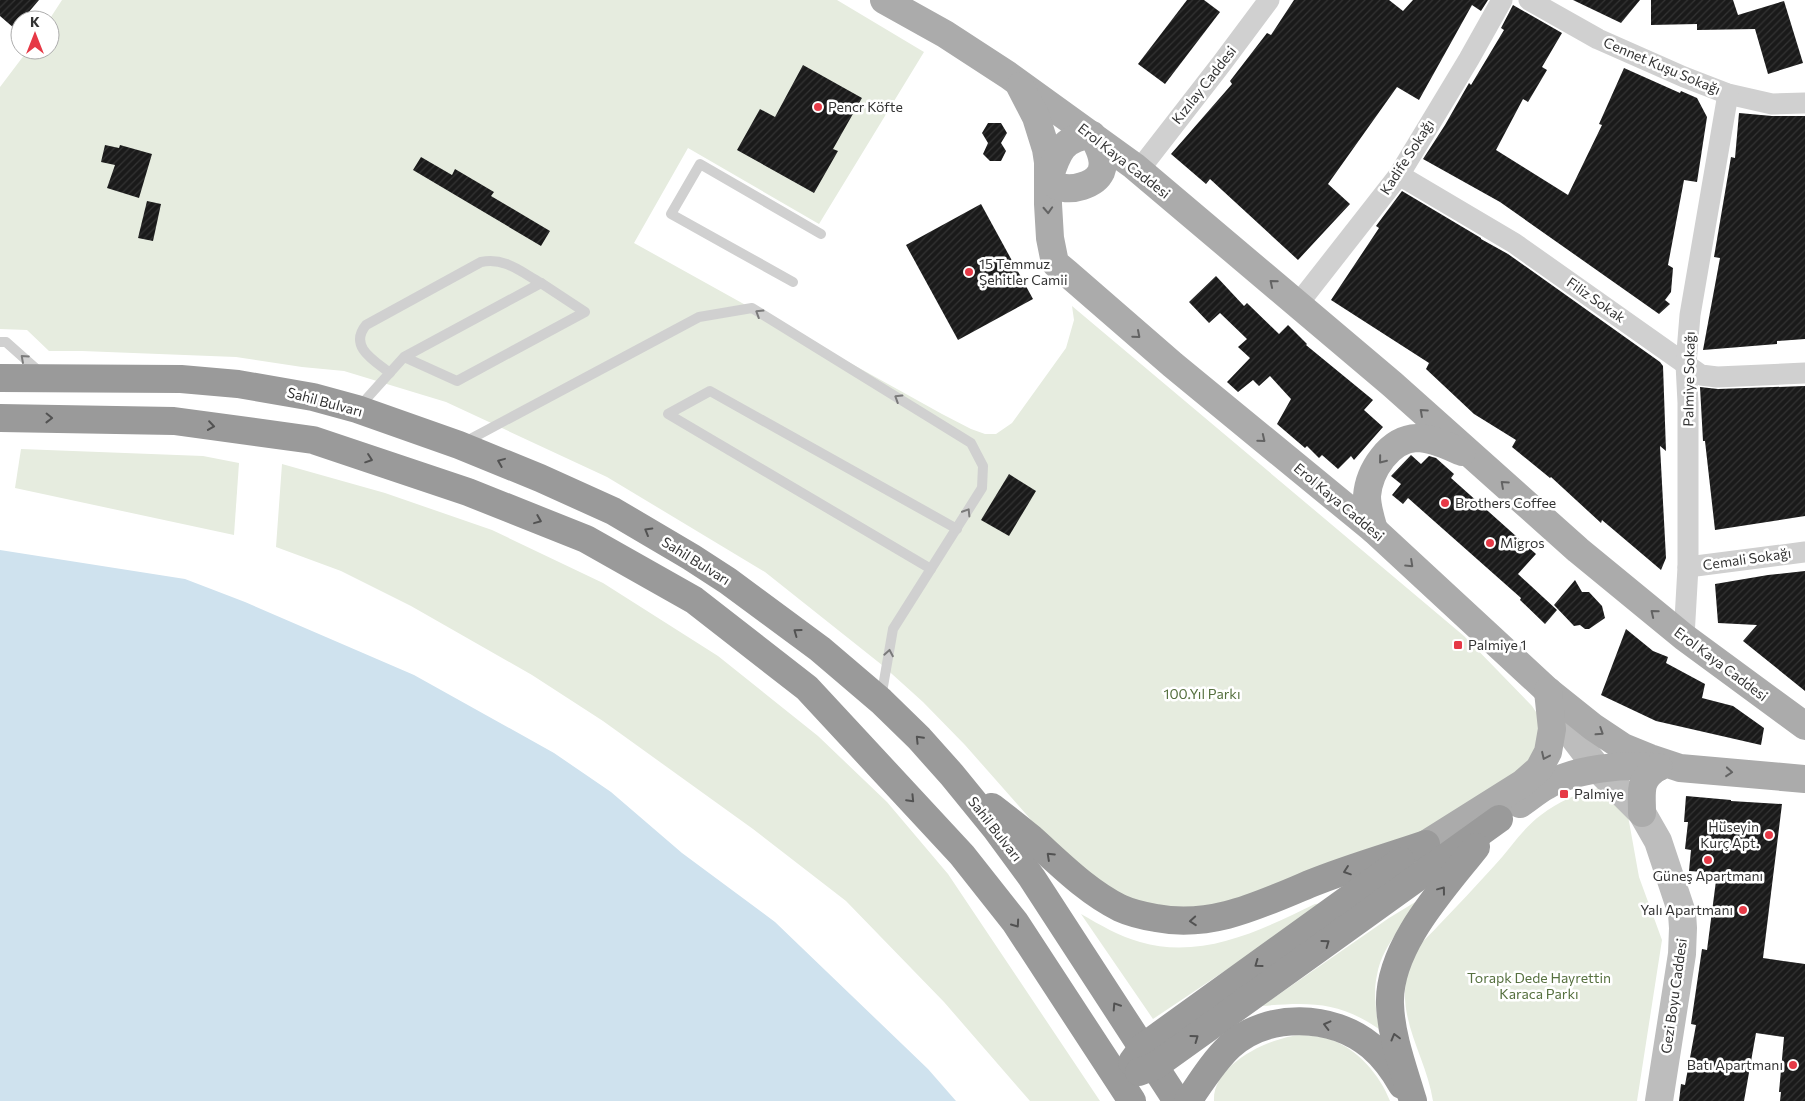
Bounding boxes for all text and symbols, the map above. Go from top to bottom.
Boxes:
north arrow [10,10,60,60]
text: K [30,13,40,30]
street label: Cennet Kuşu Sokağı [1601,33,1723,98]
street label: Kızılay Caddesi [1168,42,1239,127]
place label: Pencr Köfte [828,98,903,115]
marker: Pencr Köfte [812,101,824,113]
street label: Kadife Sokağı [1376,116,1437,198]
street label: Erol Kaya Caddesi [1075,119,1174,202]
one-way arrow [1043,207,1054,215]
place label: 15 Temmuz Şehitler Camii [979,255,1068,288]
marker: 15 Temmuz Şehitler Camii [963,266,975,278]
street label: Filiz Sokak [1564,273,1629,326]
one-way arrow [1270,280,1279,289]
one-way arrow [756,310,765,320]
one-way arrow [1132,329,1141,338]
street label: Palmiye Sokağı [1679,331,1698,427]
one-way arrow [20,354,29,363]
street label: Sahil Bulvarı [286,383,365,420]
one-way arrow [894,395,903,404]
one-way arrow [1420,408,1429,417]
one-way arrow [45,413,53,423]
one-way arrow [207,420,215,431]
one-way arrow [1256,433,1265,441]
one-way arrow [365,453,373,463]
one-way arrow [1379,454,1388,464]
one-way arrow [497,458,506,469]
street label: Erol Kaya Caddesi [1291,459,1388,544]
one-way arrow [1501,481,1510,490]
place label: Brothers Coffee [1455,494,1556,511]
marker: Brothers Coffee [1439,497,1451,509]
one-way arrow [961,509,970,518]
one-way arrow [534,515,542,525]
one-way arrow [645,527,654,537]
street label: Sahil Bulvarı [659,533,734,588]
place label: Migros [1500,534,1545,551]
marker: Migros [1484,537,1496,549]
street label: Cemali Sokağı [1702,544,1792,573]
one-way arrow [1404,558,1413,567]
one-way arrow [1651,609,1660,618]
street label: Erol Kaya Caddesi [1671,623,1771,704]
one-way arrow [794,629,803,637]
place label: Palmiye 1 [1468,636,1527,653]
marker: Palmiye 1 [1452,639,1464,651]
one-way arrow [883,649,894,657]
park label: 100.Yıl Parkı [1163,685,1241,702]
one-way arrow [1595,725,1604,735]
one-way arrow [916,736,925,745]
one-way arrow [1541,751,1551,760]
one-way arrow [1725,767,1733,778]
place label: Palmiye [1574,785,1624,802]
marker: Palmiye [1558,788,1570,800]
street label: Sahil Bulvarı [965,793,1026,864]
one-way arrow [906,794,915,803]
place label: Hüseyin Kurç Apt. [1700,818,1759,851]
marker: Hüseyin Kurç Apt. [1763,829,1775,841]
one-way arrow [1046,853,1055,862]
marker: Güneş Apartmanı [1702,854,1714,866]
one-way arrow [1343,865,1351,875]
place label: Güneş Apartmanı [1653,867,1763,884]
one-way arrow [1437,887,1445,896]
place label: Yalı Apartmanı [1640,901,1733,918]
marker: Yalı Apartmanı [1737,904,1749,916]
one-way arrow [1189,915,1197,926]
one-way arrow [1010,918,1019,928]
street label: Gezi Boyu Caddesi [1657,937,1690,1055]
one-way arrow [1321,940,1330,949]
one-way arrow [1254,958,1264,967]
park label: Torapk Dede Hayrettin Karaca Parkı [1467,969,1611,1002]
one-way arrow [1113,1003,1123,1012]
one-way arrow [1322,1020,1331,1031]
one-way arrow [1391,1033,1401,1042]
one-way arrow [1189,1035,1198,1044]
place label: Batı Apartmanı [1687,1056,1783,1073]
marker: Batı Apartmanı [1787,1059,1799,1071]

